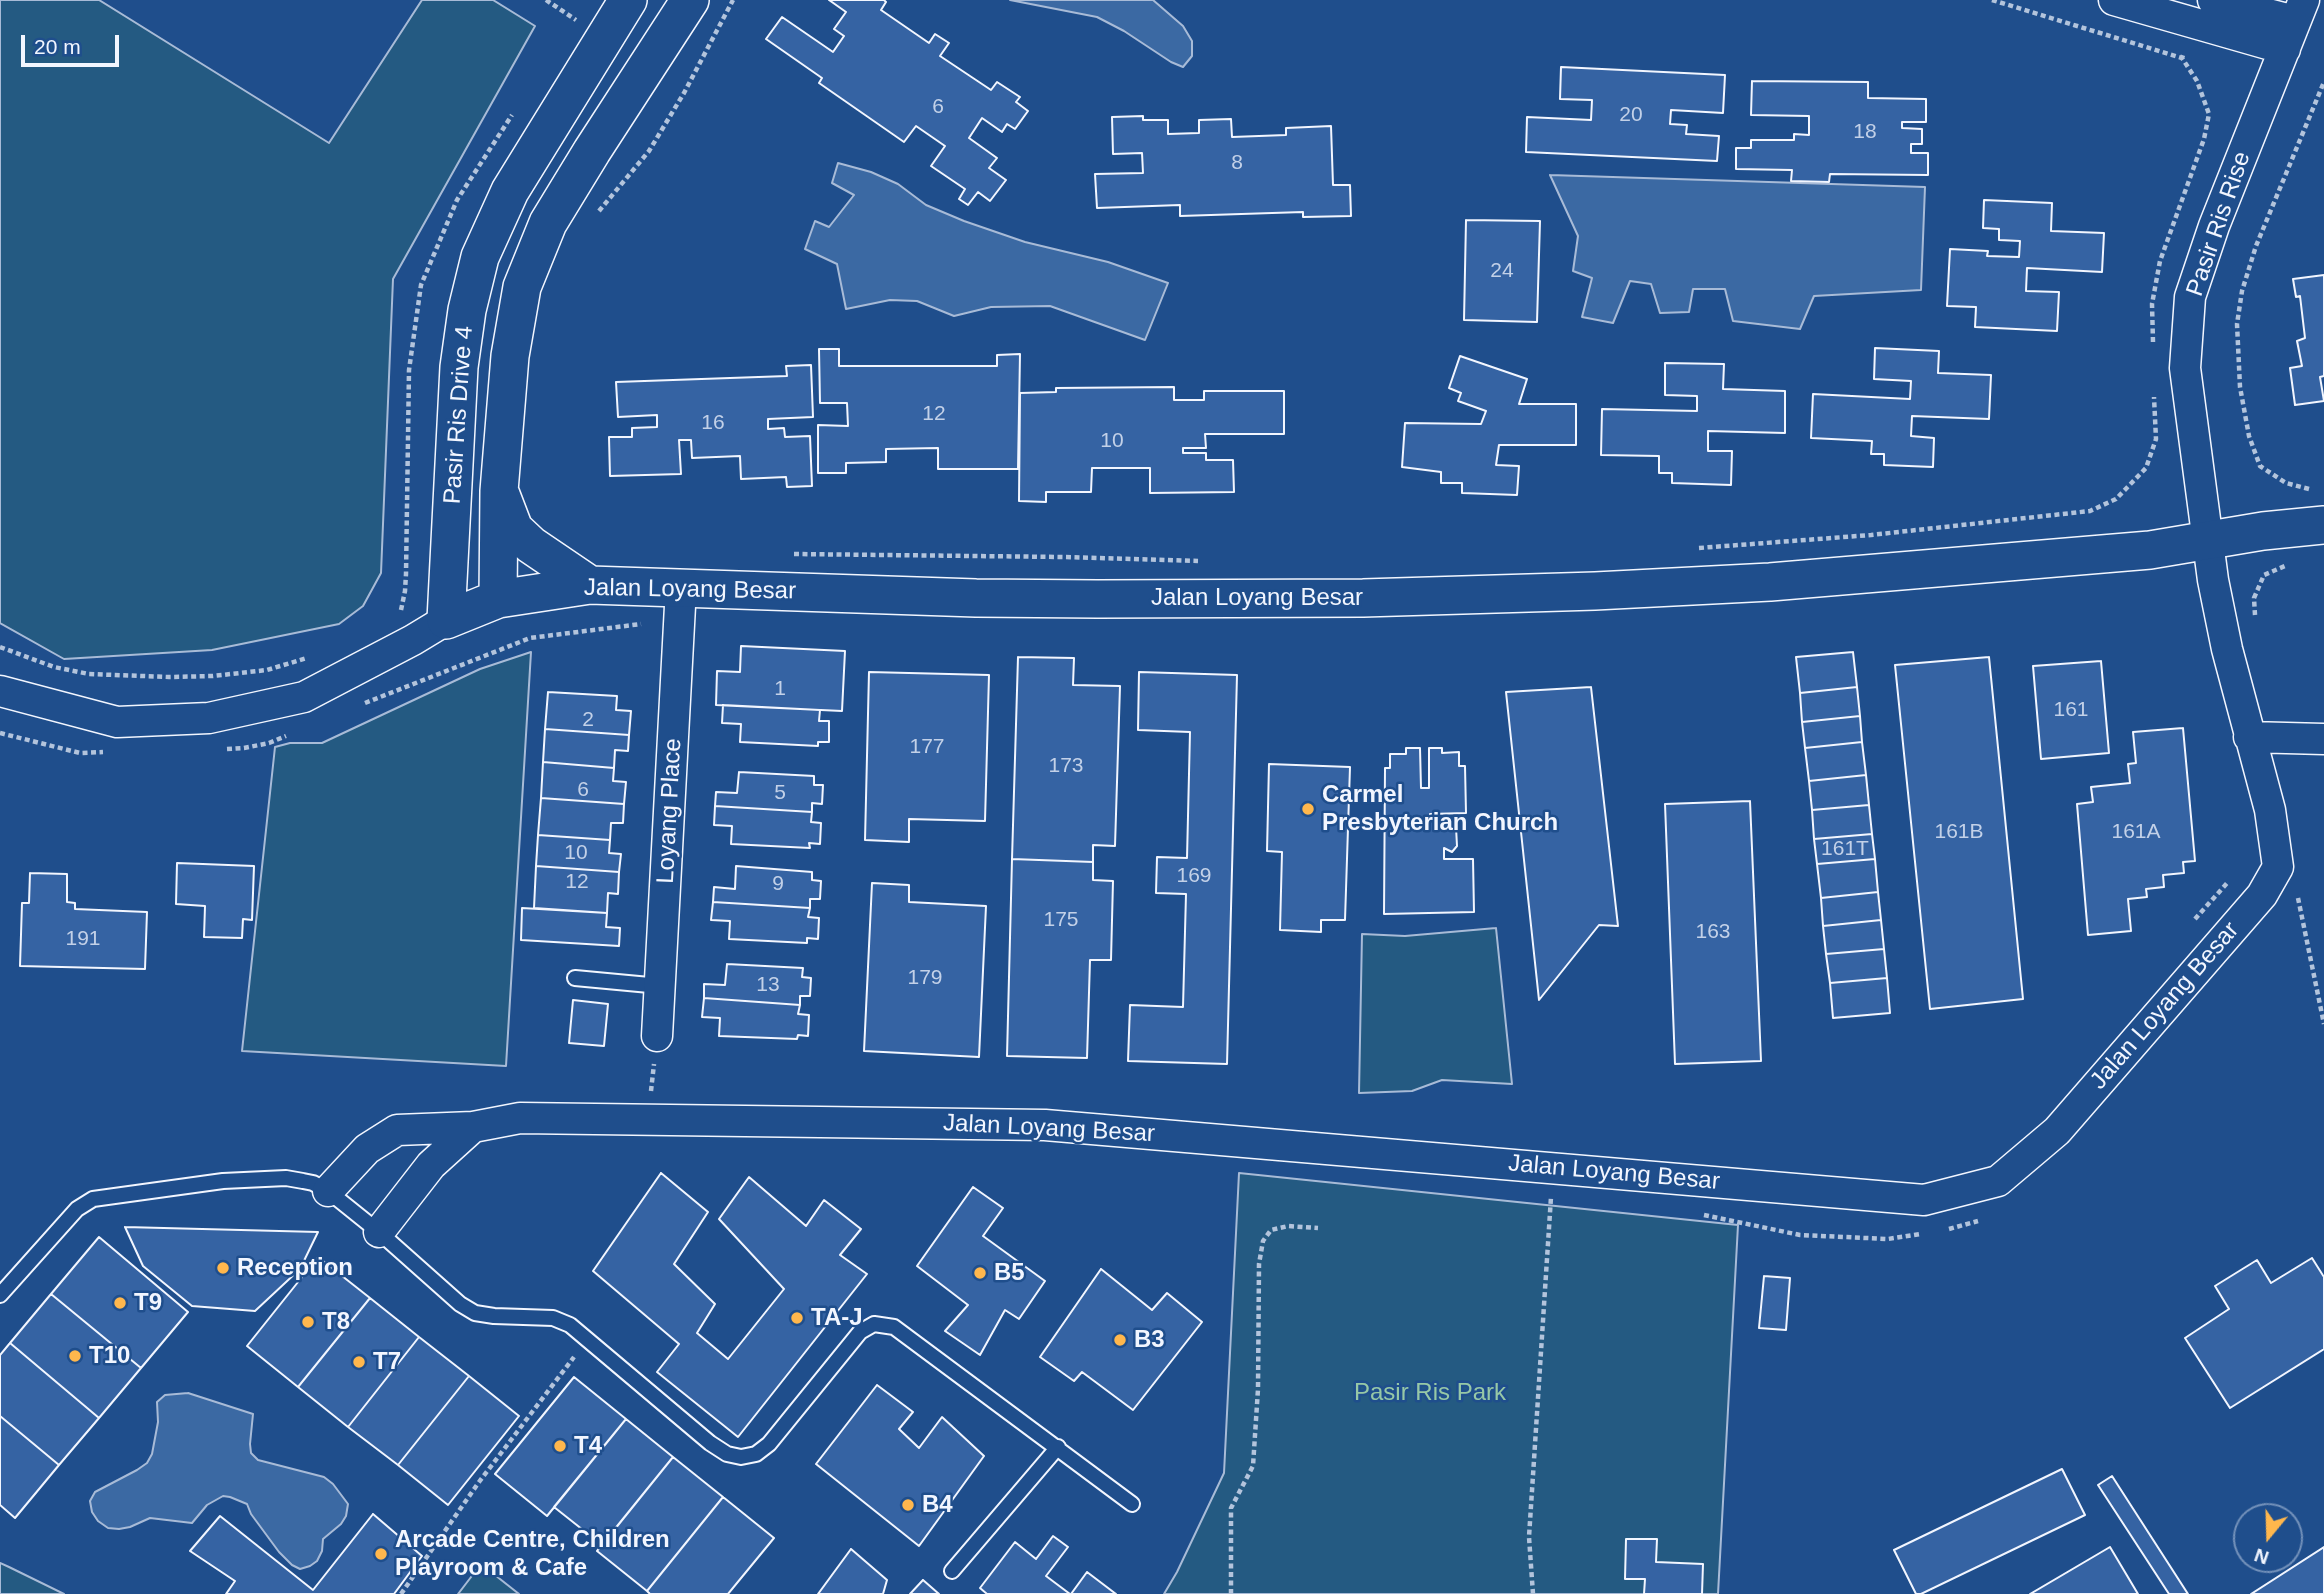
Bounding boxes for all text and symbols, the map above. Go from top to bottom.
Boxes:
scale bar [24,21,122,65]
text: 20 m [34,35,81,58]
house number: 6 [932,94,944,120]
house number: 20 [1619,102,1643,128]
house number: 18 [1853,119,1877,145]
street label: Pasir Ris Rise [2181,148,2257,300]
house number: 8 [1231,150,1243,176]
house number: 24 [1490,258,1514,284]
street label: Pasir Ris Drive 4 [438,325,480,505]
house number: 12 [922,401,946,427]
house number: 16 [701,410,725,436]
house number: 10 [1100,428,1124,454]
street label: Jalan Loyang Besar [584,574,796,606]
street label: Jalan Loyang Besar [1151,584,1363,612]
house number: 1 [774,676,786,702]
house number: 161 [2053,697,2089,723]
house number: 2 [582,707,594,733]
house number: 177 [909,734,945,760]
street label: Loyang Place [652,738,688,884]
house number: 173 [1048,753,1084,779]
house number: 6 [577,777,589,803]
house number: 5 [774,780,786,806]
place label: Carmel Presbyterian Church [1322,781,1558,837]
marker: Carmel Presbyterian Church [1300,801,1316,817]
house number: 161B [1934,819,1984,845]
house number: 161A [2111,819,2161,845]
house number: 161T [1821,836,1869,862]
house number: 10 [564,840,588,866]
house number: 169 [1176,863,1212,889]
house number: 12 [565,869,589,895]
house number: 9 [772,871,784,897]
house number: 175 [1043,907,1079,933]
street label: Jalan Loyang Besar [2085,916,2245,1096]
house number: 163 [1695,919,1731,945]
house number: 191 [65,926,101,952]
house number: 179 [907,965,943,991]
house number: 13 [756,972,780,998]
street label: Jalan Loyang Besar [942,1109,1156,1149]
street label: Jalan Loyang Besar [1507,1149,1721,1197]
place label: Reception [237,1254,353,1282]
place label: B5 [994,1259,1025,1287]
marker: Reception [215,1260,231,1276]
marker: B5 [972,1265,988,1281]
place label: T9 [134,1289,162,1317]
marker: T9 [112,1295,128,1311]
place label: TA-J [811,1304,863,1332]
place label: T8 [322,1308,350,1336]
marker: TA-J [789,1310,805,1326]
marker: T8 [300,1314,316,1330]
place label: B3 [1134,1326,1165,1354]
marker: B3 [1112,1332,1128,1348]
place label: T10 [89,1342,130,1370]
marker: T10 [67,1348,83,1364]
place label: T7 [373,1348,401,1376]
marker: T7 [351,1354,367,1370]
park label: Pasir Ris Park [1354,1379,1506,1407]
place label: T4 [574,1432,602,1460]
marker: T4 [552,1438,568,1454]
place label: B4 [922,1491,953,1519]
marker: B4 [900,1497,916,1513]
north arrow [2233,1503,2303,1573]
place label: Arcade Centre, Children Playroom & Cafe [395,1526,670,1582]
text: N [2252,1544,2272,1569]
marker: Arcade Centre, Children Playroom & Cafe [373,1546,389,1562]

